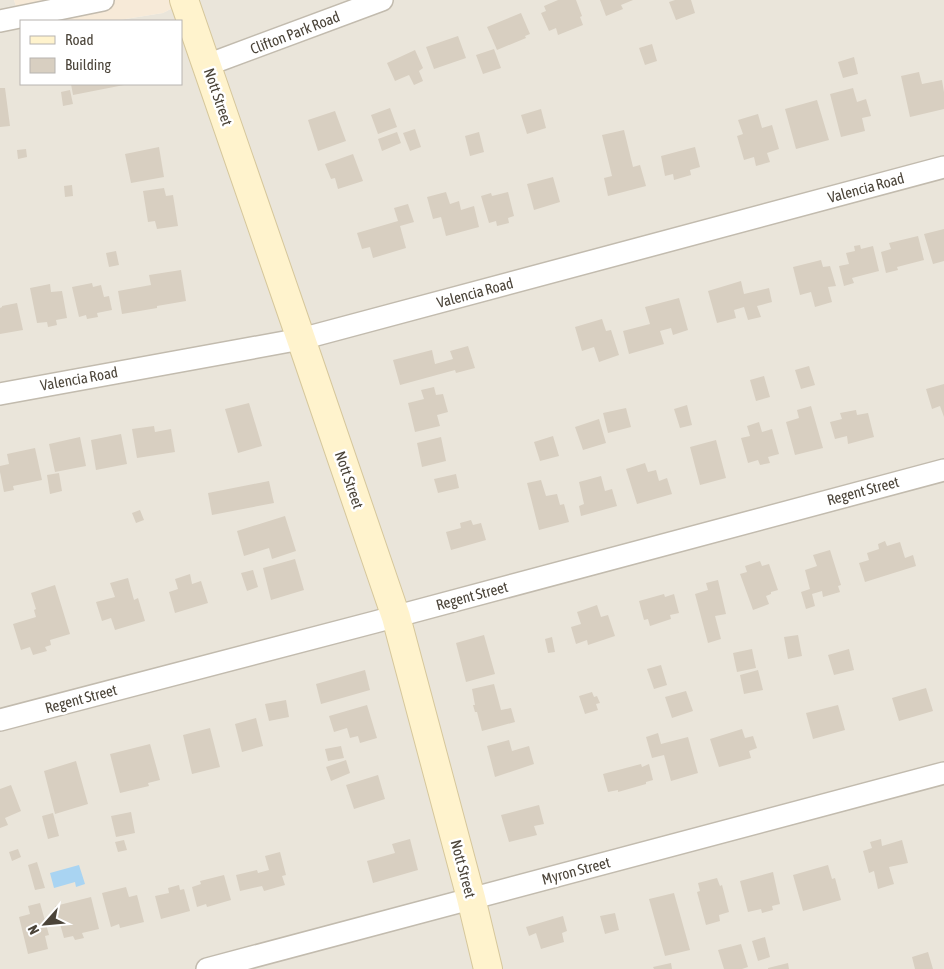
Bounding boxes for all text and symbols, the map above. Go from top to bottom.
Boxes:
street label: Clifton Park Road [248,8,342,57]
legend [20,20,182,85]
text: Road [65,31,94,48]
text: Building [65,56,111,73]
street label: Nott Street [201,66,236,128]
street label: Valencia Road [826,169,906,206]
street label: Valencia Road [435,274,515,311]
street label: Valencia Road [39,363,119,394]
street label: Nott Street [332,449,367,511]
street label: Regent Street [825,473,901,508]
street label: Regent Street [434,578,510,613]
street label: Regent Street [43,681,119,716]
street label: Nott Street [448,838,479,900]
street label: Myron Street [540,853,612,888]
north arrow [20,899,70,949]
text: N [24,923,42,937]

